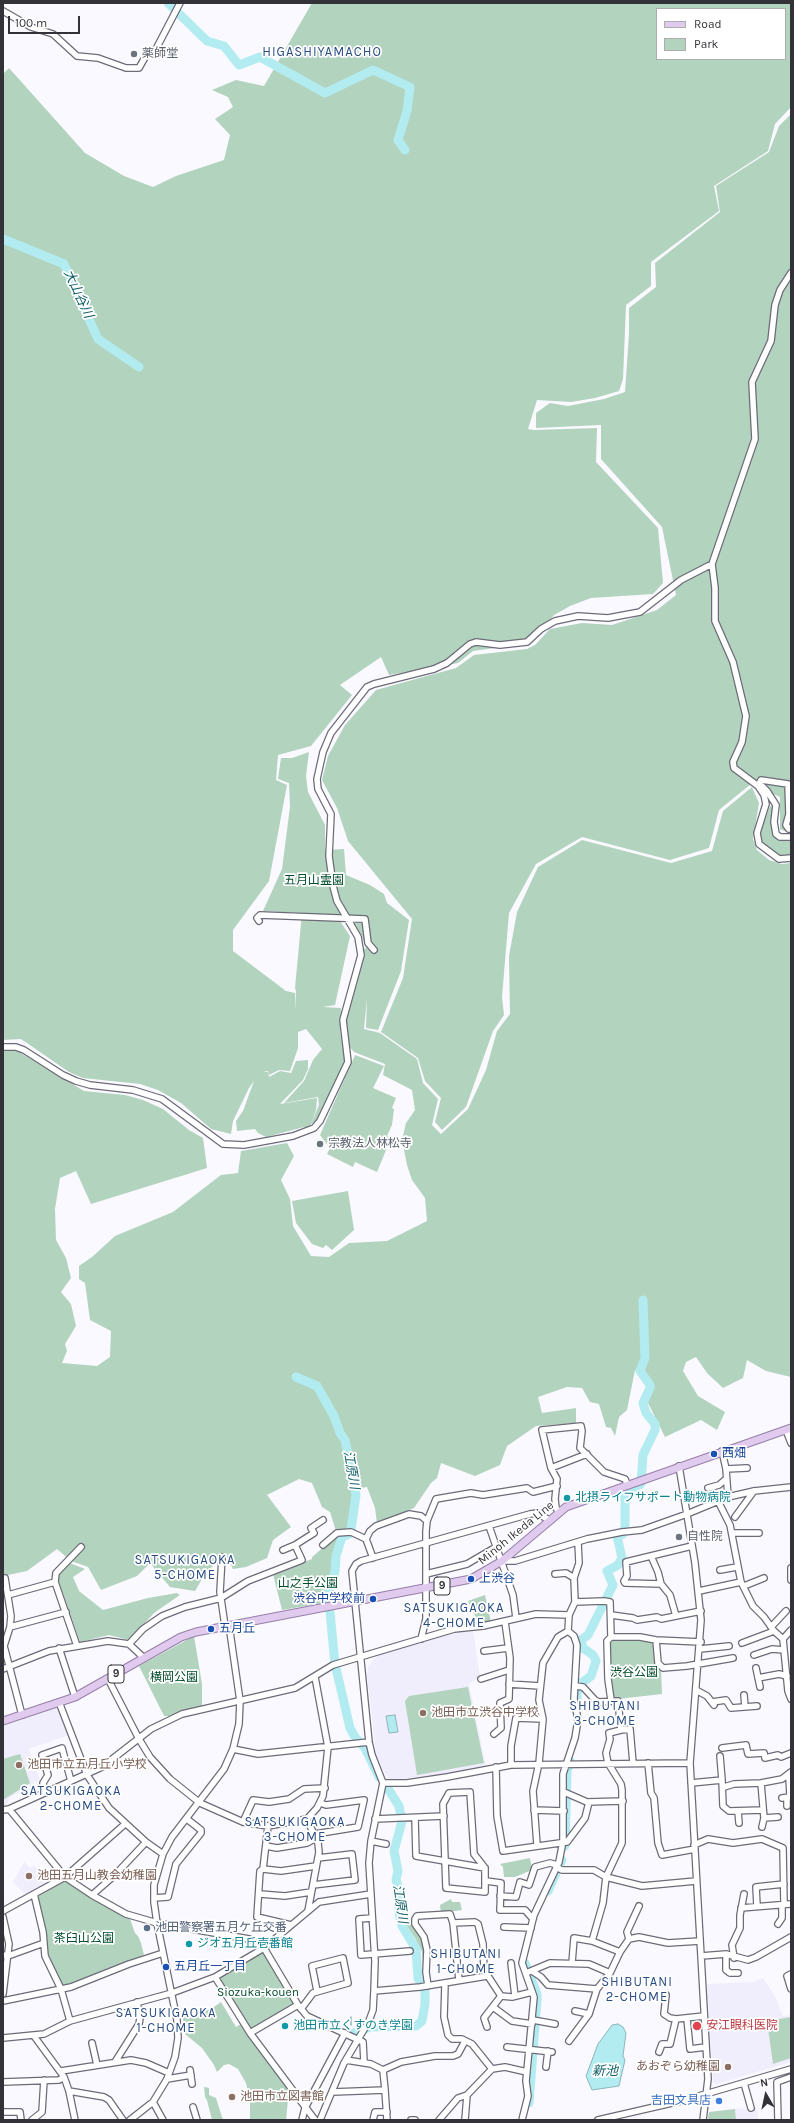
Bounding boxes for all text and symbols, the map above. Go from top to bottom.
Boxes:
scale bar [10,8,82,34]
legend [656,8,786,60]
text: 100 m [15,16,47,30]
text: Road [694,17,722,31]
text: Park [694,37,718,51]
district label: HIGASHIYAMACHO [262,44,382,60]
place label: 薬師堂 [142,47,178,61]
marker: 薬師堂 [129,49,139,59]
water label: 大山谷川 [60,267,96,321]
park label: 五月山霊園 [284,874,344,888]
place label: 宗教法人林松寺 [328,1137,412,1151]
marker: 宗教法人林松寺 [315,1139,325,1149]
place label: 西畑 [722,1447,746,1461]
water label: 江原川 [340,1449,362,1491]
marker: 西畑 [709,1449,719,1459]
place label: 北摂ライフサポート動物病院 [575,1491,731,1505]
marker: 北摂ライフサポート動物病院 [562,1493,572,1503]
street label: Minoh Ikeda Line [475,1498,557,1568]
place label: 自性院 [687,1530,723,1544]
marker: 自性院 [674,1532,684,1542]
district label: SATSUKIGAOKA 5-CHOME [135,1552,235,1583]
place label: 上渋谷 [479,1572,515,1586]
marker: 上渋谷 [466,1574,476,1584]
park label: 山之手公園 [278,1577,338,1591]
road number: 9 [434,1577,450,1595]
place label: 渋谷中学校前 [293,1592,365,1606]
marker: 渋谷中学校前 [368,1594,378,1604]
district label: SATSUKIGAOKA 4-CHOME [404,1600,504,1631]
place label: 五月丘 [219,1622,255,1636]
marker: 五月丘 [206,1624,216,1634]
road number: 9 [108,1665,124,1683]
park label: 渋谷公園 [610,1666,658,1680]
park label: 横岡公園 [150,1671,198,1685]
district label: SHIBUTANI 3-CHOME [569,1698,641,1729]
place label: 池田市立渋谷中学校 [431,1706,539,1720]
marker: 池田市立渋谷中学校 [418,1708,428,1718]
place label: 池田市立五月丘小学校 [27,1758,147,1772]
marker: 池田市立五月丘小学校 [14,1760,24,1770]
district label: SATSUKIGAOKA 2-CHOME [21,1783,121,1814]
district label: SATSUKIGAOKA 3-CHOME [245,1814,345,1845]
place label: 池田五月山教会幼稚園 [37,1869,157,1883]
marker: 池田五月山教会幼稚園 [24,1871,34,1881]
water label: 江原川 [390,1884,410,1924]
place label: 池田警察署五月ケ丘交番 [155,1921,287,1935]
marker: 池田警察署五月ケ丘交番 [142,1923,152,1933]
park label: 茶臼山公園 [54,1932,114,1946]
place label: ジオ五月丘壱番館 [197,1937,293,1951]
marker: ジオ五月丘壱番館 [184,1939,194,1949]
district label: SHIBUTANI 1-CHOME [430,1946,502,1977]
place label: 五月丘一丁目 [174,1960,246,1974]
marker: 五月丘一丁目 [161,1962,171,1972]
district label: SHIBUTANI 2-CHOME [601,1974,673,2005]
park label: Siozuka-kouen [217,1986,299,2000]
district label: SATSUKIGAOKA 1-CHOME [116,2005,216,2036]
place label: 池田市立くすのき学園 [293,2019,413,2033]
place label: 安江眼科医院 [706,2019,778,2033]
marker: 安江眼科医院 [691,2020,703,2032]
marker: 池田市立くすのき学園 [280,2021,290,2031]
place label: あおぞら幼稚園 [636,2060,720,2074]
marker: あおぞら幼稚園 [723,2062,733,2072]
water label: 新池 [592,2063,618,2079]
north arrow [746,2075,786,2115]
text: N [759,2076,769,2090]
place label: 池田市立図書館 [240,2090,324,2104]
marker: 池田市立図書館 [227,2092,237,2102]
place label: 吉田文具店 [651,2094,711,2108]
marker: 吉田文具店 [714,2096,724,2106]

